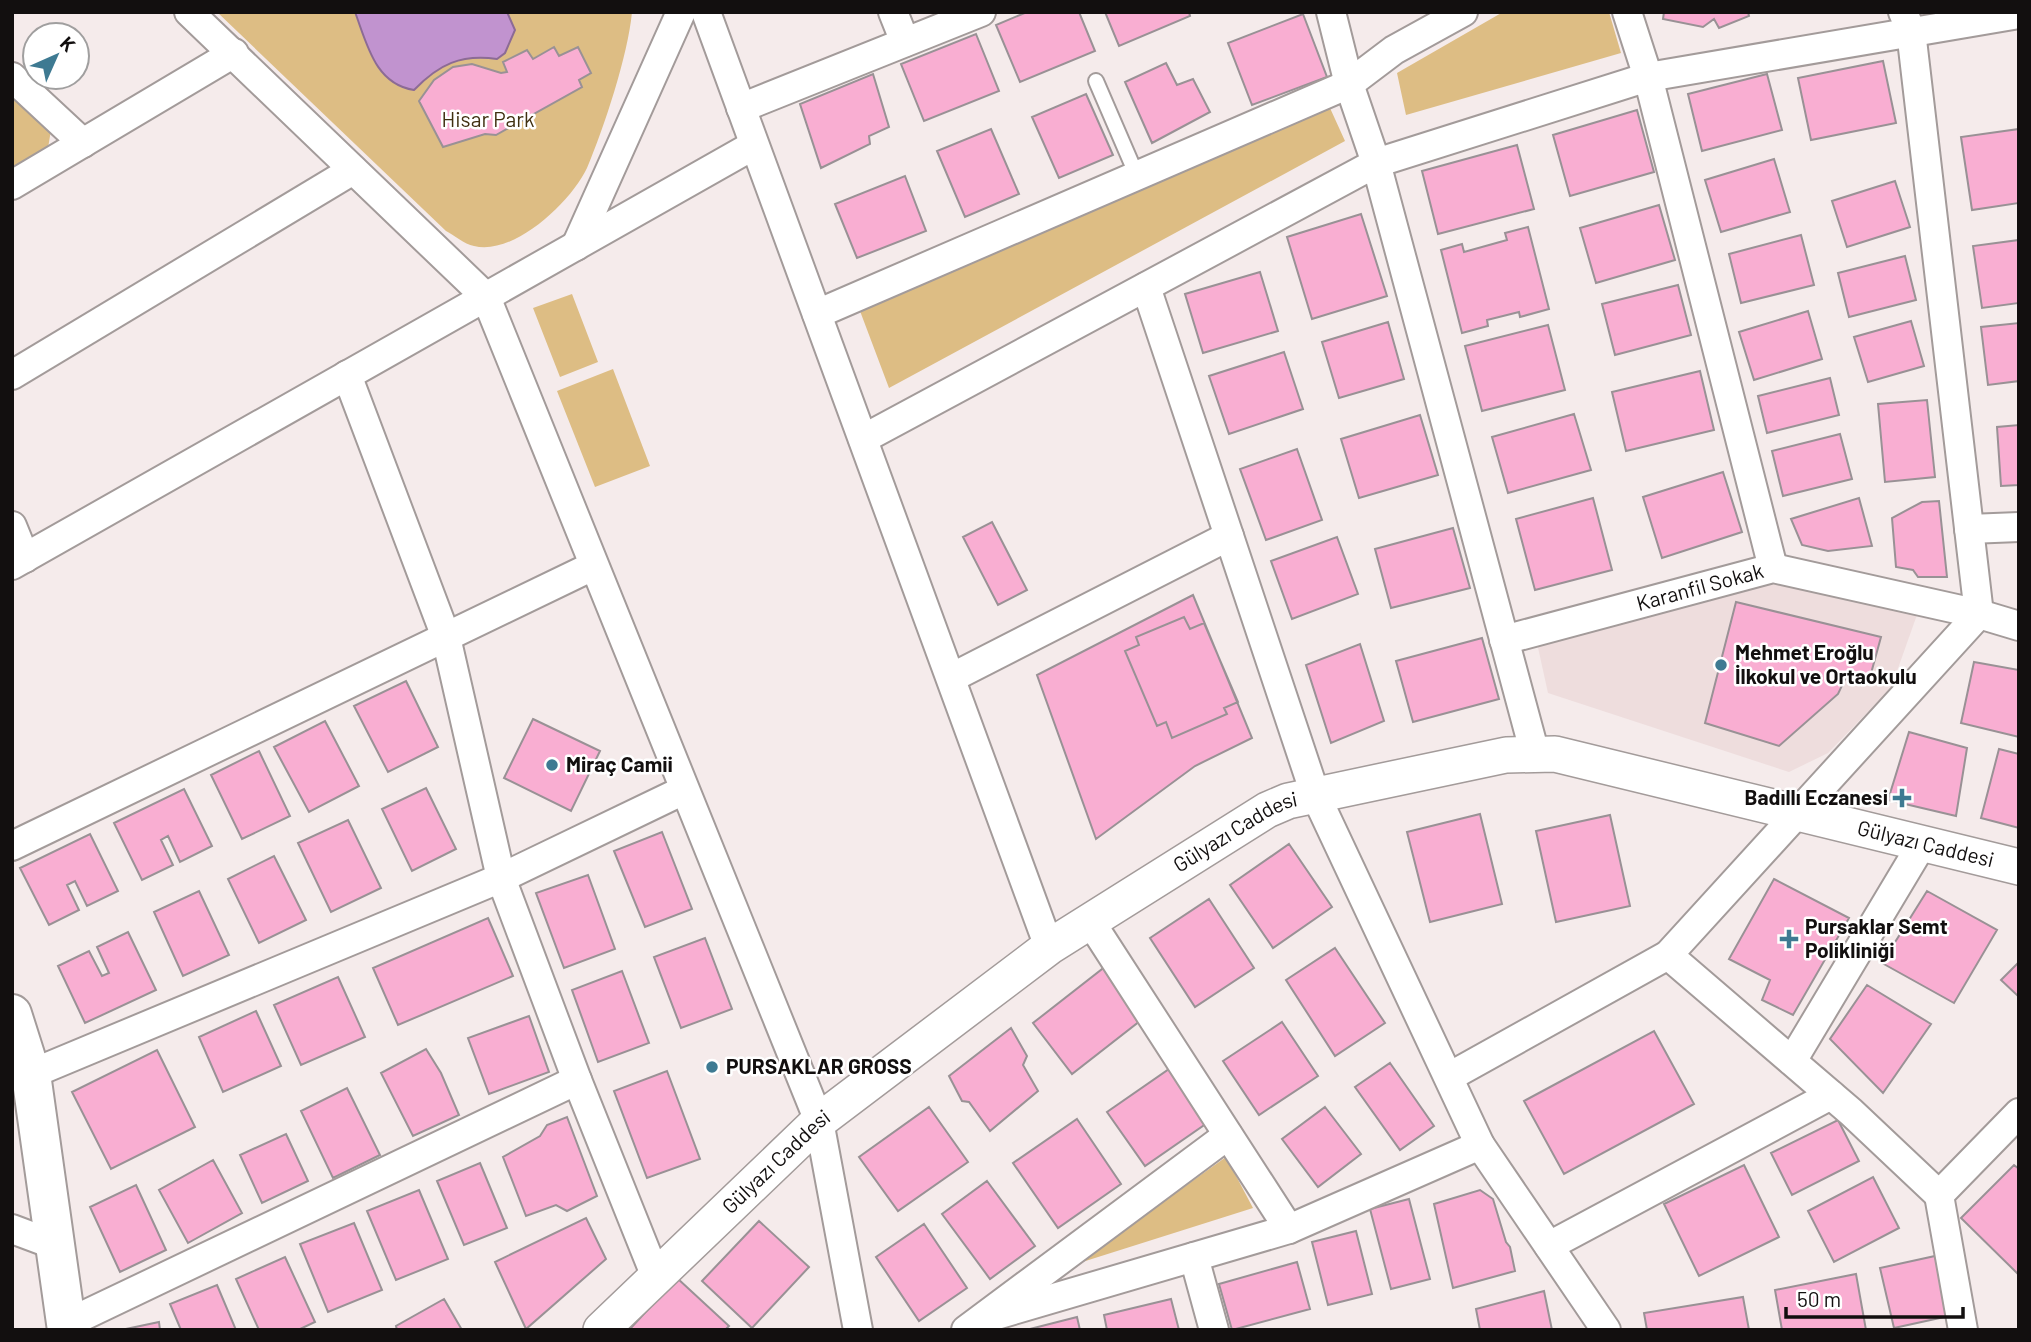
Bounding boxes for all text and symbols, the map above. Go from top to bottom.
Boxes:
north arrow [21,21,91,91]
text: K [56,31,81,56]
park label: Hisar Park [441,106,535,131]
street label: Karanfil Sokak [1633,557,1766,615]
place label: Mehmet Eroğlu İlkokul ve Ortaokulu [1735,639,1917,688]
marker: Mehmet Eroğlu İlkokul ve Ortaokulu [1713,657,1729,673]
place label: Miraç Camii [566,751,673,776]
marker: Miraç Camii [544,757,560,773]
place label: Badıllı Eczanesi [1745,784,1888,809]
street label: Gülyazı Caddesi [1168,785,1299,877]
marker: Badıllı Eczanesi [1894,790,1910,806]
street label: Gülyazı Caddesi [1855,814,1997,872]
place label: Pursaklar Semt Polikliniği [1805,913,1948,962]
marker: Pursaklar Semt Polikliniği [1779,929,1799,949]
place label: PURSAKLAR GROSS [726,1053,912,1078]
marker: PURSAKLAR GROSS [704,1059,720,1075]
street label: Gülyazı Caddesi [716,1103,834,1218]
scale bar [1786,1276,1963,1320]
text: 50 m [1797,1286,1841,1311]

